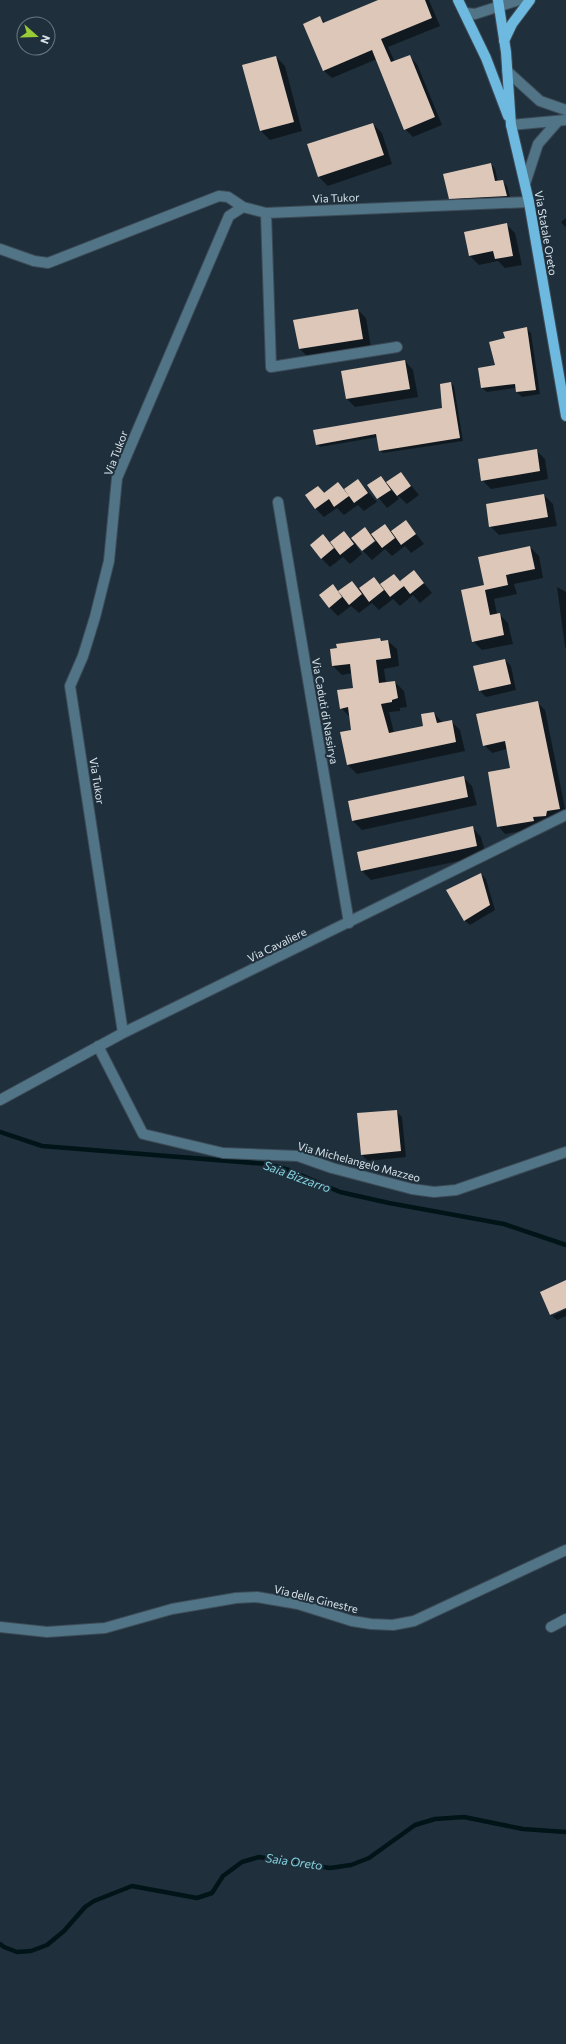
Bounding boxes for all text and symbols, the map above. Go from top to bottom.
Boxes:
north arrow [16,16,56,56]
text: N [38,33,53,46]
street label: Via Tukor [312,190,360,205]
street label: Via Statale Oreto [533,190,560,277]
street label: Via Tukor [101,428,130,477]
street label: Via Caduti di Nassirya [310,657,341,765]
street label: Via Tukor [87,757,108,806]
street label: Via Cavaliere [245,925,309,964]
street label: Via Michelangelo Mazzeo [296,1139,422,1184]
water label: Saia Bizzarro [262,1157,333,1195]
street label: Via delle Ginestre [273,1582,360,1615]
water label: Saia Oreto [265,1850,324,1872]

